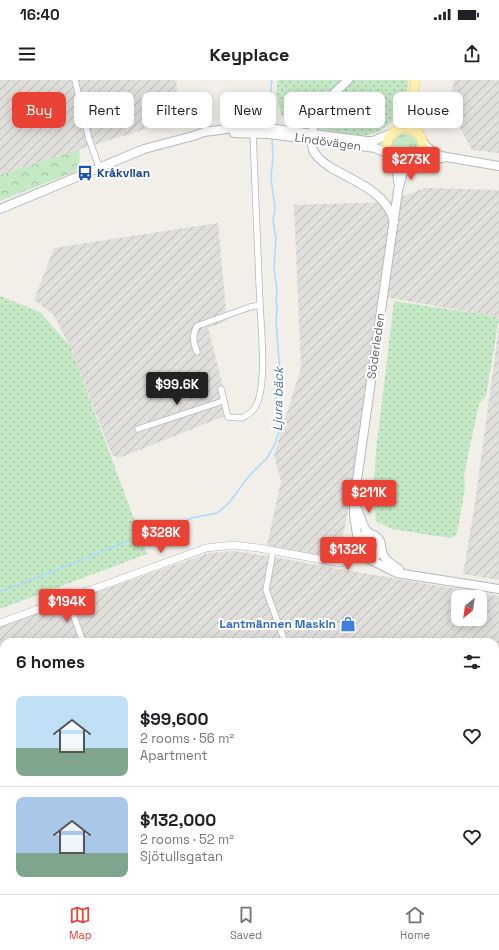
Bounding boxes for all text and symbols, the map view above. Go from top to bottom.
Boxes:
text: 16:40 [20,5,60,24]
icon: menu [16,43,38,65]
text: Keyplace [210,43,289,66]
icon: share [461,43,483,65]
chip: Buy [12,92,66,128]
chip: Rent [74,92,134,128]
chip: Filters [142,92,212,128]
chip: New [220,92,276,128]
chip: Apartment [284,92,385,128]
chip: House [393,92,463,128]
street label: Lindövägen [294,129,362,155]
pin: $273K [383,147,439,181]
text: $273K [392,151,430,168]
bus stop icon: Kråkvilan [76,164,94,182]
place label: Kråkvilan [97,165,150,181]
street label: Söderleden [363,312,389,380]
water label: Ljura bäck [269,365,287,431]
pin: $99.6K [144,372,210,406]
text: $99.6K [155,376,199,393]
pin: $211K [341,480,397,514]
text: $211K [351,484,387,501]
pin: $328K [133,520,189,554]
text: $328K [141,524,181,541]
pin: $132K [320,537,376,571]
text: $132K [329,541,367,558]
pin: $194K [39,589,95,623]
north arrow [451,590,487,626]
map controls [451,590,487,626]
text: $194K [48,593,86,610]
shop icon: Lantmännen Maskin [339,615,357,633]
place label: Lantmännen Maskin [219,616,336,632]
text: 6 homes [16,651,85,673]
icon: filters [461,651,483,673]
text: $99,600 [140,708,209,730]
icon: home [48,712,96,760]
icon: heart [461,725,483,747]
text: 2 rooms · 56 m² [140,730,234,747]
text: Apartment [140,747,208,764]
text: $132,000 [140,809,216,831]
icon: home [48,813,96,861]
icon: heart [461,826,483,848]
text: 2 rooms · 52 m² [140,831,234,848]
text: Sjötullsgatan [140,848,223,865]
tab: Map [69,904,92,942]
tab: Saved [230,904,262,942]
tab: Home [400,904,430,942]

